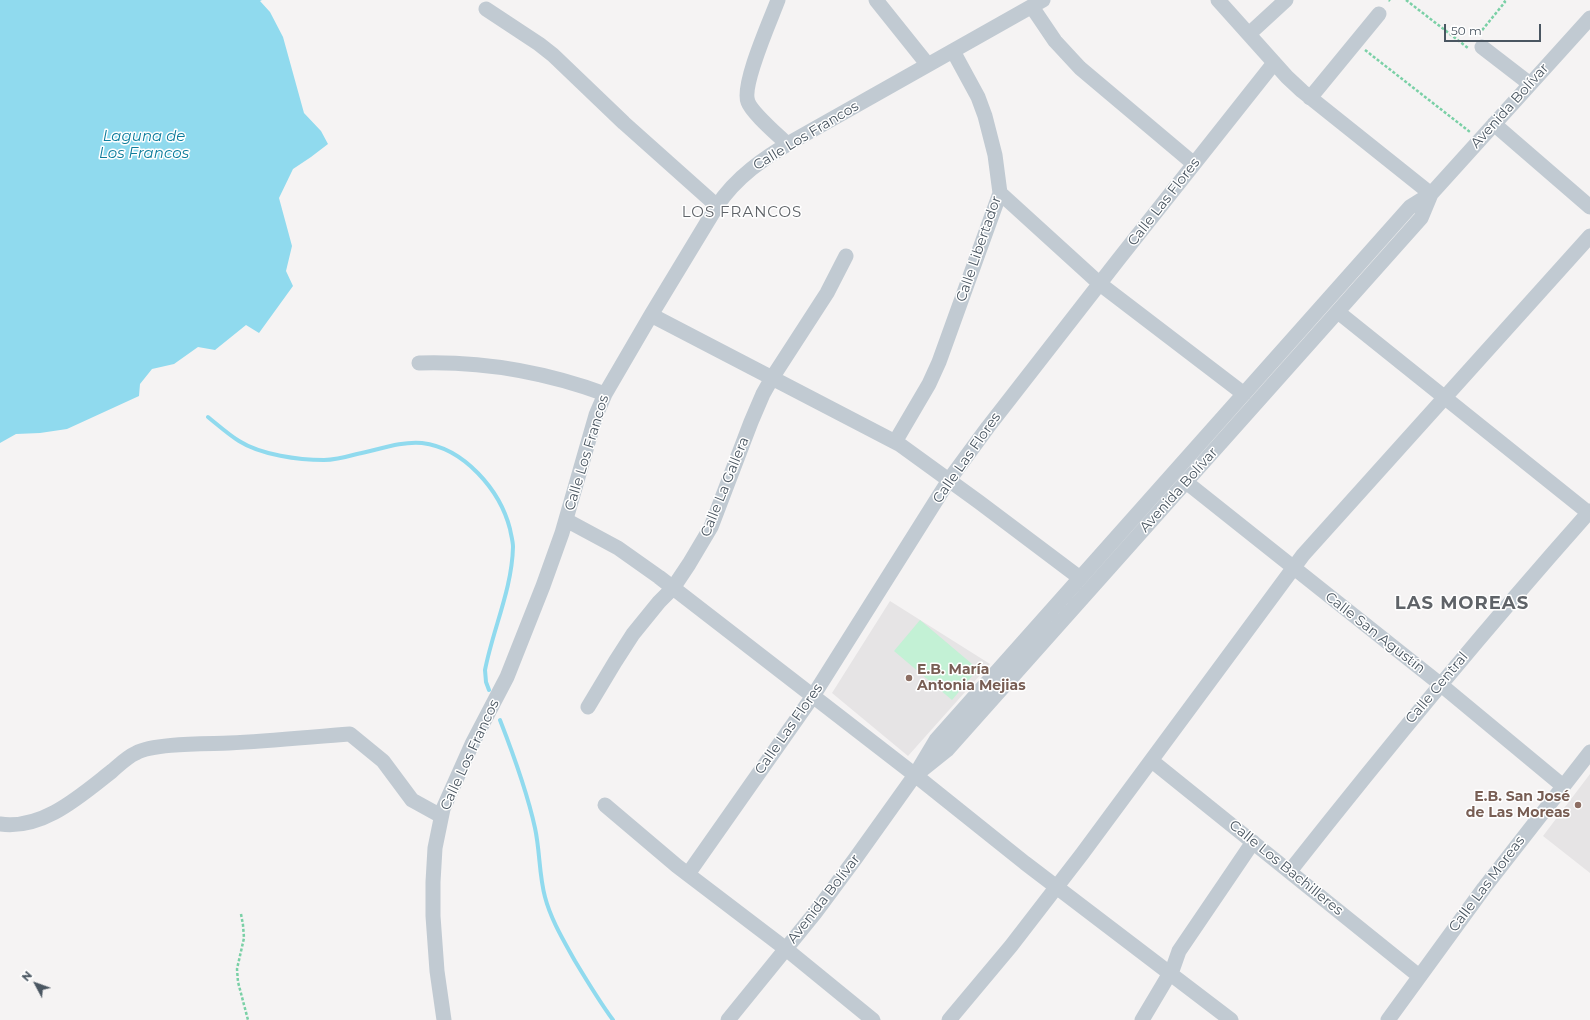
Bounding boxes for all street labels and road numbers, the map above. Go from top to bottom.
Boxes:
street label: Avenida Bolívar [1468,60,1552,152]
street label: Calle Los Francos [750,98,862,174]
street label: Calle Las Flores [1124,155,1204,249]
street label: Calle Libertador [953,194,1005,304]
street label: Calle Los Francos [561,393,613,513]
street label: Calle Las Flores [929,409,1005,507]
street label: Calle La Gallera [697,435,753,539]
street label: Avenida Bolívar [1137,444,1221,536]
street label: Calle San Agustín [1322,589,1428,677]
street label: Calle Central [1402,649,1472,727]
street label: Calle Las Flores [751,680,827,778]
street label: Calle Los Francos [437,697,503,813]
street label: Calle Los Bachilleres [1226,817,1346,919]
street label: Calle Las Moreas [1445,833,1529,935]
street label: Avenida Bolívar [784,851,864,947]

